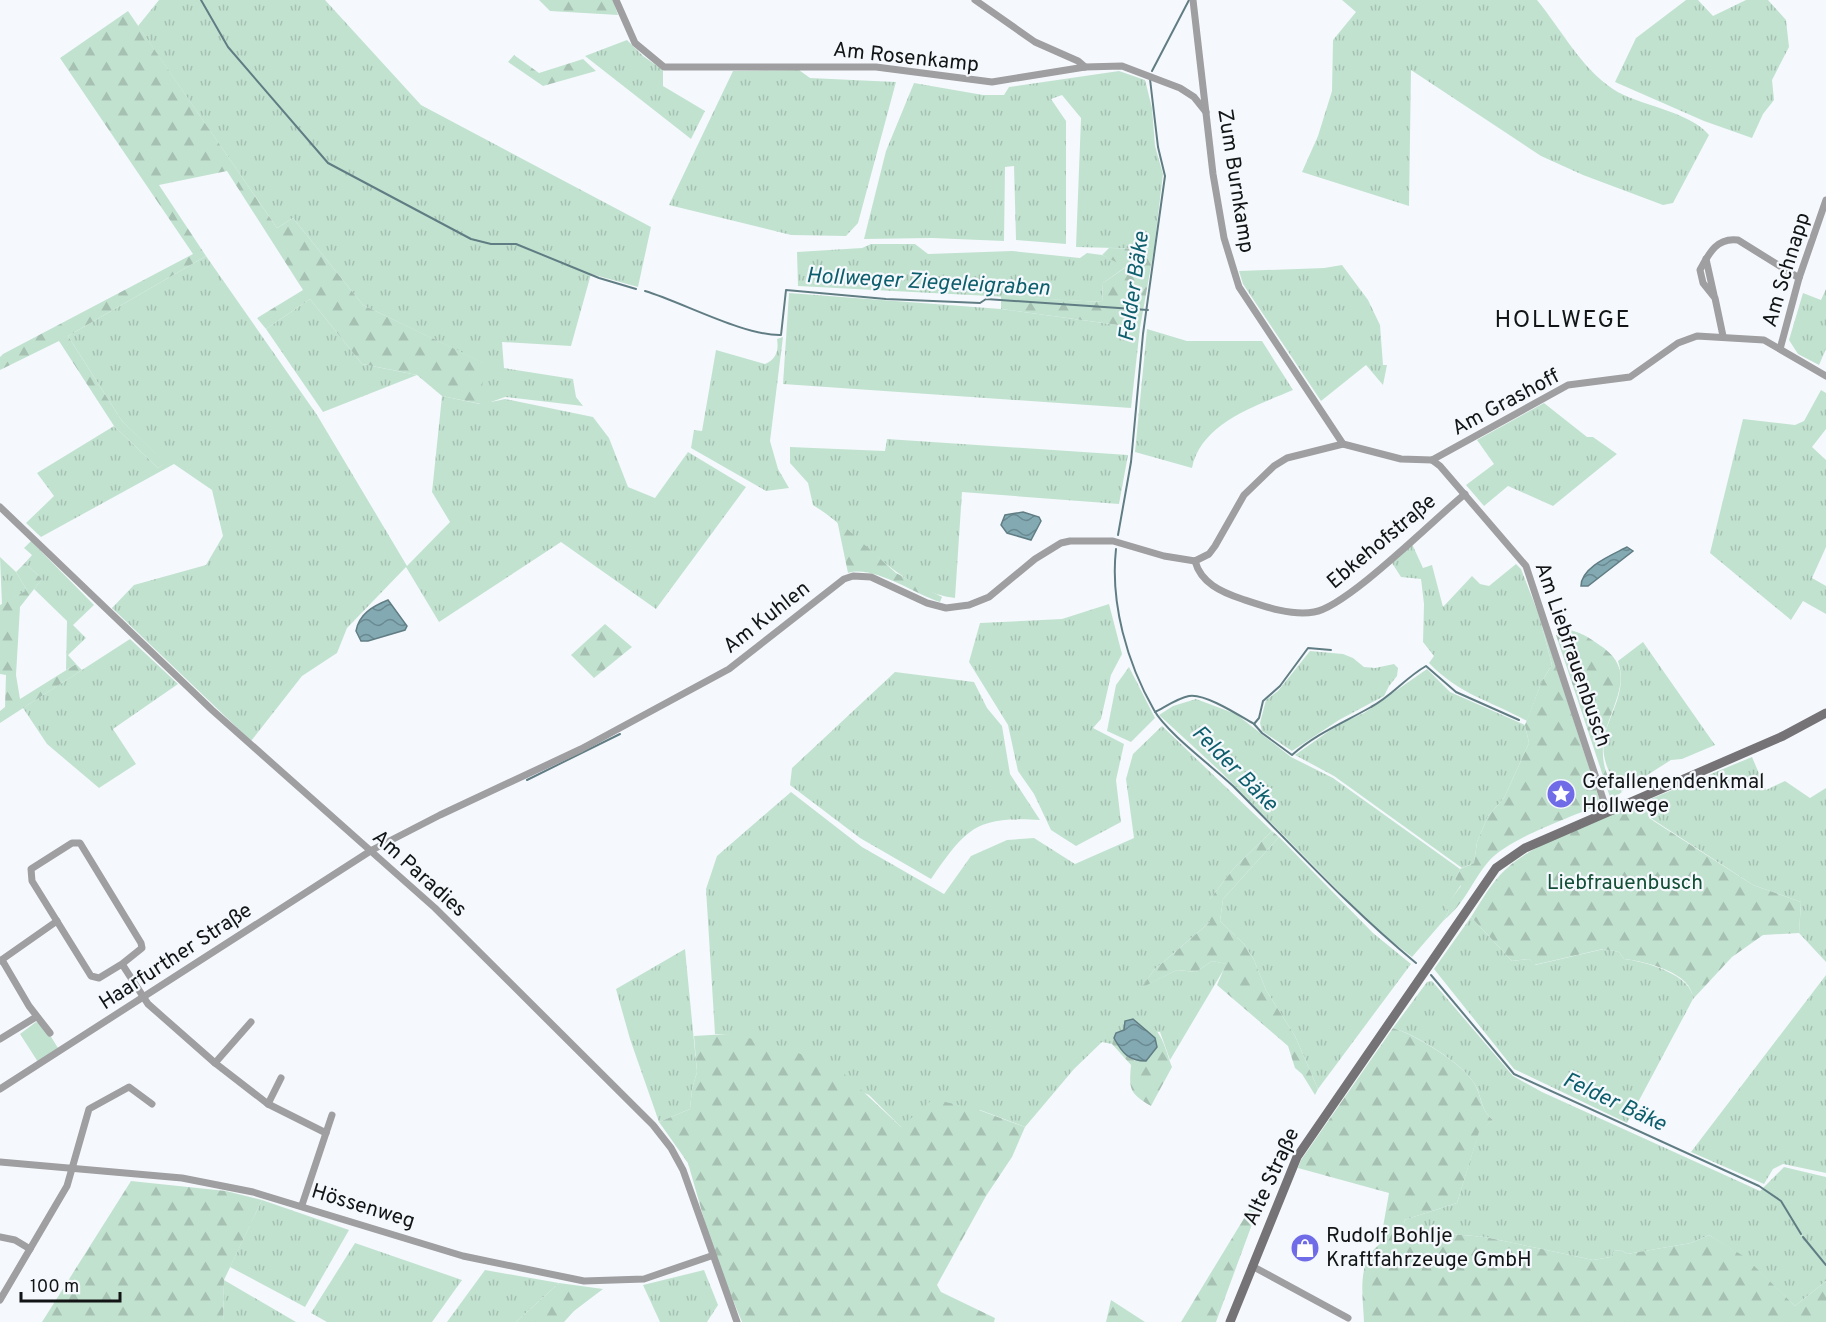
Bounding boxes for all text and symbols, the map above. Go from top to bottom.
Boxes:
street label: Am Rosenkamp [832,37,980,79]
street label: Zum Burnkamp [1210,107,1260,255]
street label: Am Schnapp [1757,209,1817,331]
water label: Felder Bäke [1114,230,1156,344]
water label: Hollweger Ziegeleigraben [805,263,1051,303]
district label: HOLLWEGE [1495,306,1631,336]
street label: Am Grashoff [1448,363,1564,443]
street label: Ebkehofstraße [1322,488,1442,596]
street label: Am Liebfrauenbusch [1528,559,1616,751]
street label: Am Kuhlen [718,576,816,660]
water label: Felder Bäke [1185,720,1283,818]
place label: Gefallenendenkmal Hollwege [1582,769,1764,820]
place icon: Gefallenendenkmal Hollwege [1545,778,1577,810]
street label: Am Paradies [366,824,472,924]
park label: Liebfrauenbusch [1547,870,1703,897]
street label: Haarfurther Straße [94,897,258,1017]
water label: Felder Bäke [1558,1067,1671,1139]
street label: Alte Straße [1238,1124,1306,1230]
street label: Hössenweg [308,1178,418,1236]
place label: Rudolf Bohlje Kraftfahrzeuge GmbH [1326,1223,1532,1274]
shop icon: Rudolf Bohlje Kraftfahrzeuge GmbH [1289,1232,1321,1264]
scale bar [21,1265,120,1303]
text: 100 m [30,1276,79,1299]

